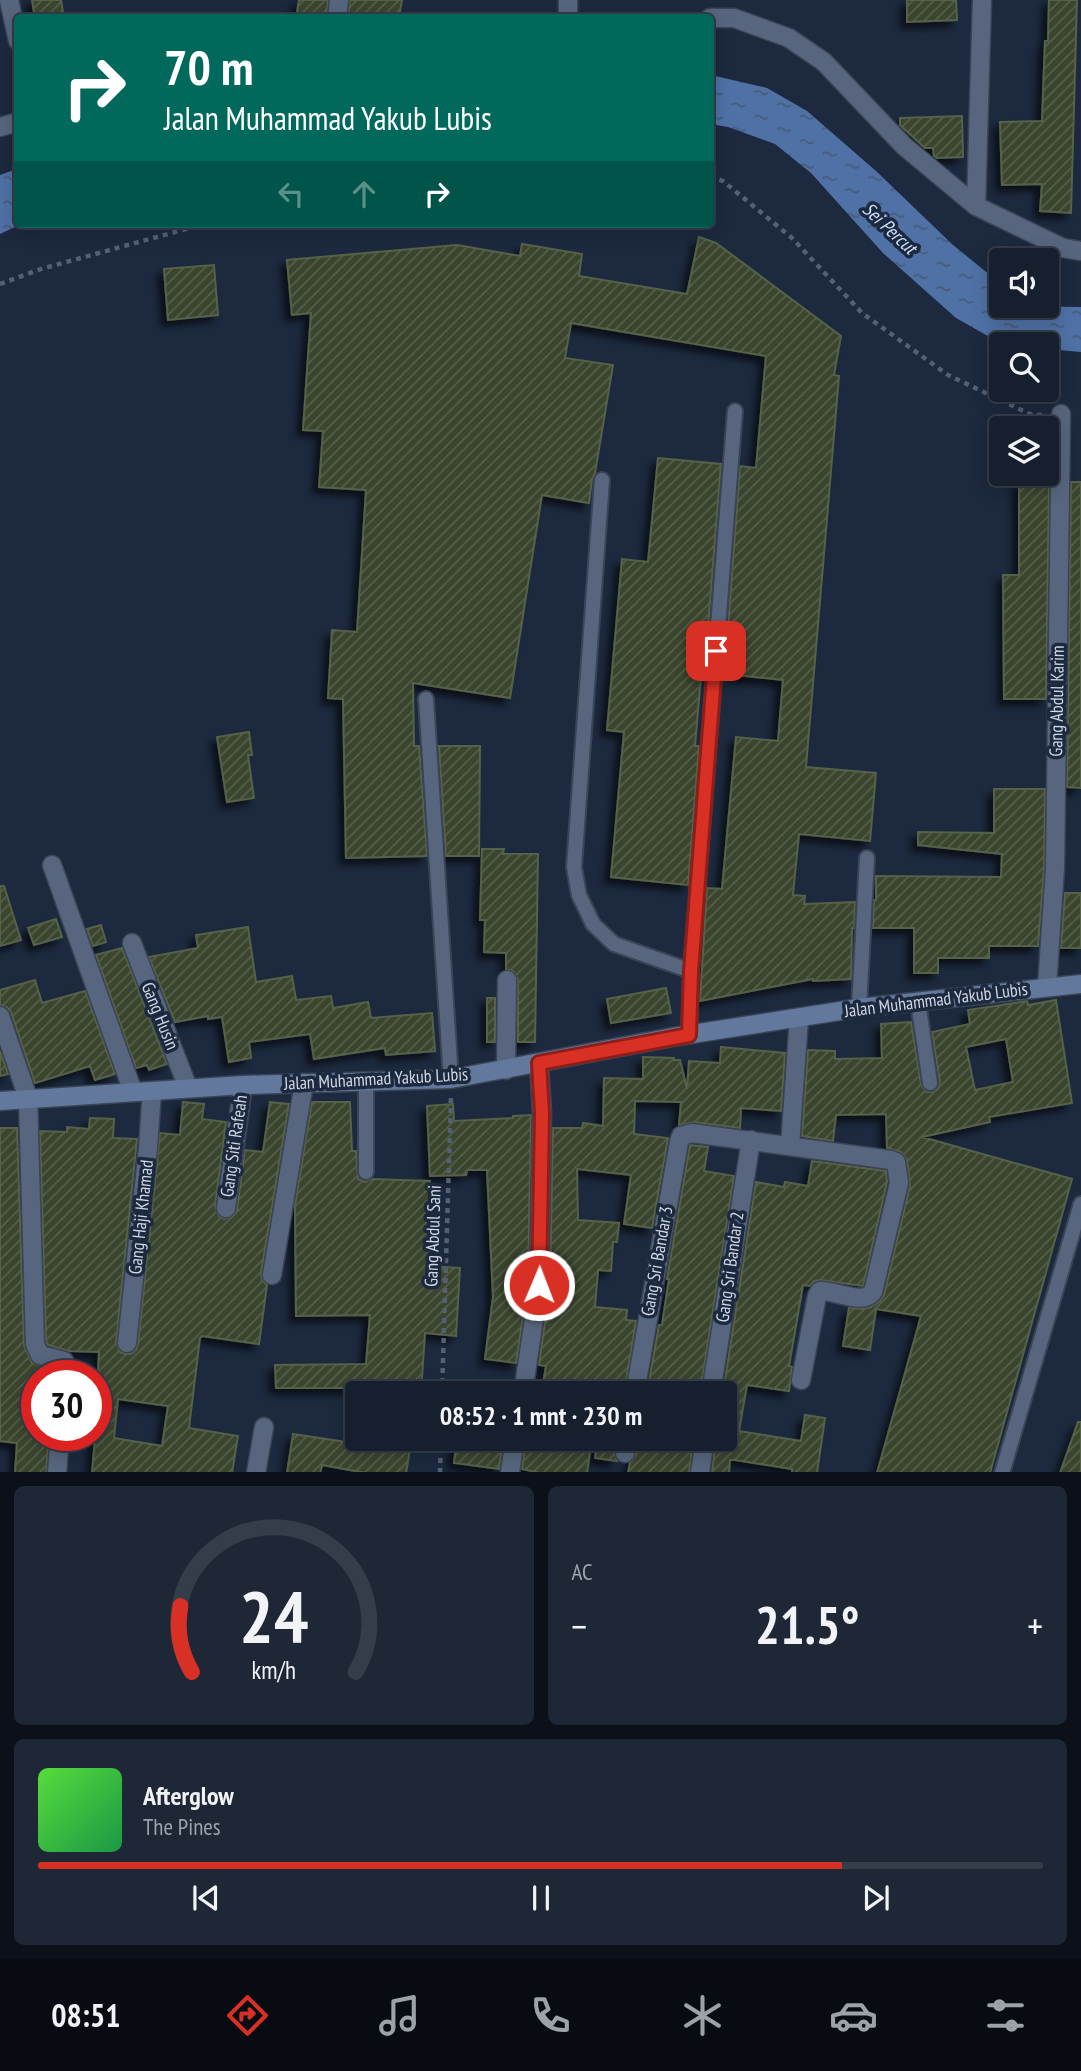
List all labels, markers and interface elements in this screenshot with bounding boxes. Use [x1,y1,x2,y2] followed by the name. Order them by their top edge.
[164,35,253,99] text: 70 m
[49,42,140,133] icon: right
[164,97,492,139] text: Jalan Muhammad Yakub Lubis
[272,175,310,213] icon: left
[345,175,383,213] icon: ahead
[418,175,456,213] icon: right
[858,197,924,261] water label: Sei Percut
[989,248,1059,486] map controls
[989,248,1059,318] button: sound
[989,332,1059,402] button: search
[989,416,1059,486] button: layers
[686,621,746,681] pin
[697,632,735,670] icon: arrive
[1044,645,1069,757] street label: Gang Abdul Karim
[842,977,1029,1022] street label: Jalan Muhammad Yakub Lubis
[137,979,184,1053] street label: Gang Husin
[282,1062,469,1095] street label: Jalan Muhammad Yakub Lubis
[215,1093,252,1198] street label: Gang Siti Rafeah
[123,1159,158,1275] street label: Gang Haji Khamad
[419,1185,446,1287] street label: Gang Abdul Sani
[636,1204,678,1318] street label: Gang Sri Bandar 3
[710,1210,749,1324] street label: Gang Sri Bandar 2
[502,1248,576,1322] position arrow
[21,1360,112,1451] speed limit sign: 30
[440,1399,642,1432] text: 08:52 · 1 mnt · 230 m
[572,1557,592,1586] text: AC
[239,1568,309,1662] text: 24
[755,1591,860,1658] text: 21.5°
[572,1601,587,1650] text: −
[1027,1601,1043,1650] text: +
[252,1653,296,1685] text: km/h
[143,1779,234,1812] text: Afterglow
[143,1812,221,1841] text: The Pines
[187,1879,225,1917] icon: previous
[522,1879,560,1917] icon: pause
[857,1879,895,1917] icon: next
[223,1991,272,2040] icon: directions
[375,1991,424,2040] icon: music
[526,1991,575,2040] icon: phone
[678,1991,727,2040] icon: climate
[829,1991,878,2040] icon: car
[981,1991,1030,2040] icon: filters
[51,1994,120,2036] text: 08:51

